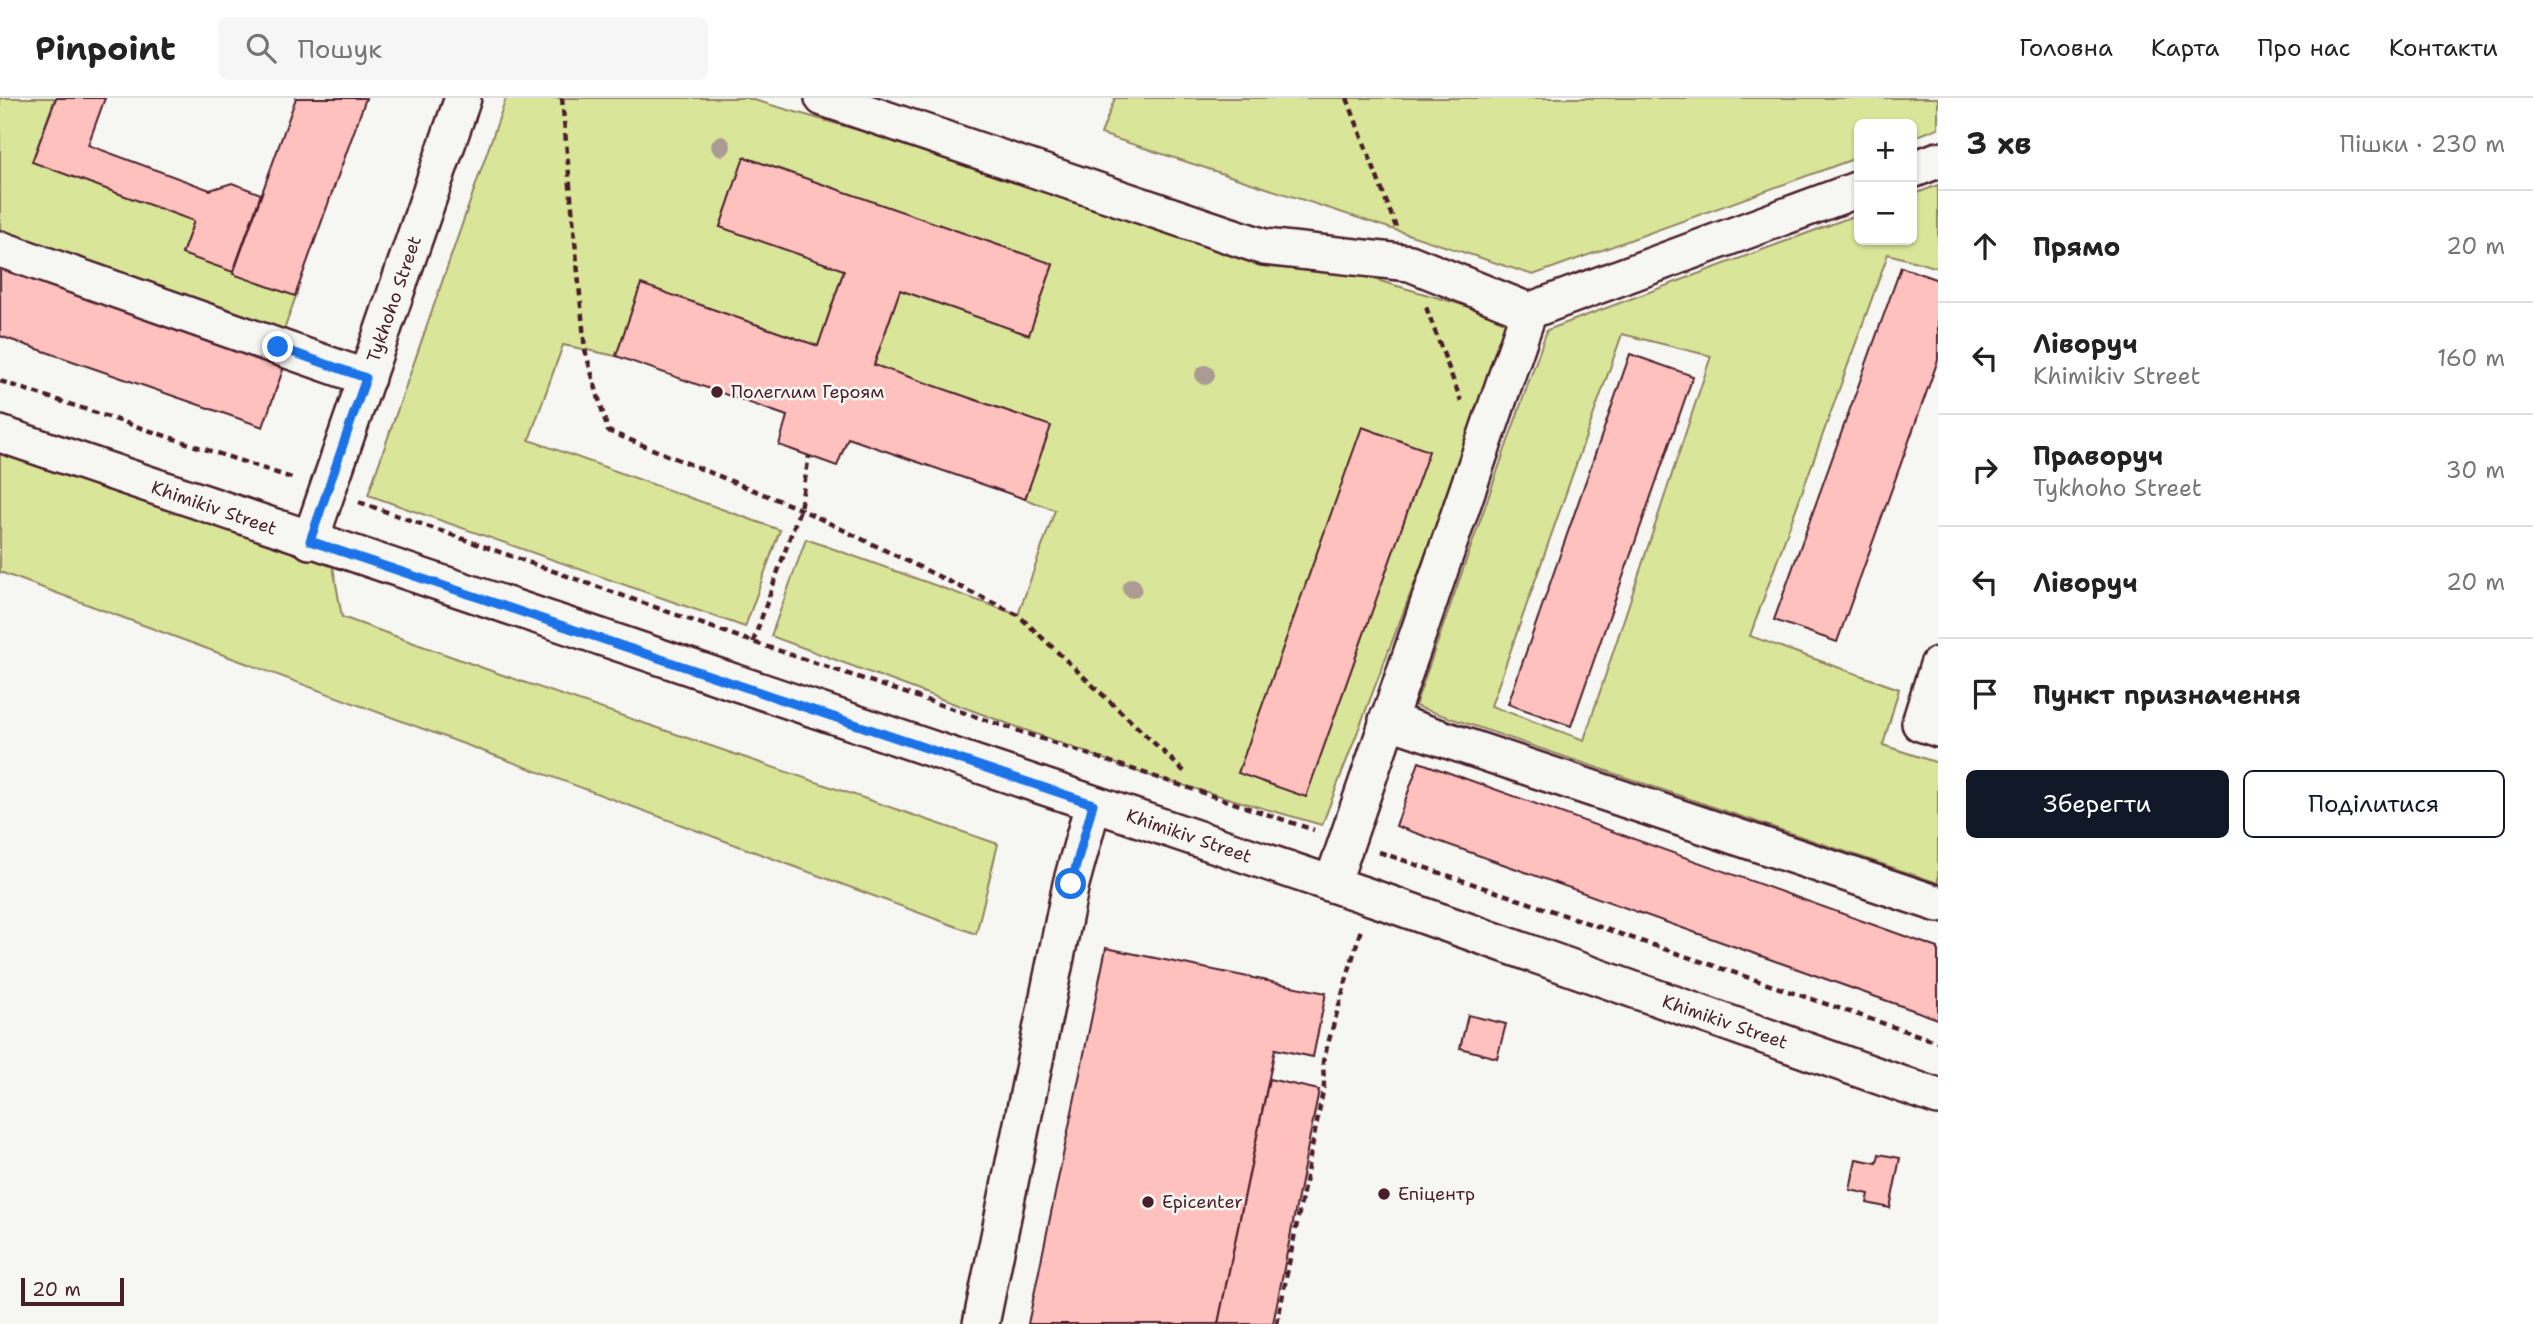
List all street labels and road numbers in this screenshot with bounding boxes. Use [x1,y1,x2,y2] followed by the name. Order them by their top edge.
[361,232,427,365] street label: Tykhoho Street
[148,475,280,541] street label: Khimikiv Street
[1123,803,1255,869] street label: Khimikiv Street
[1659,989,1791,1055] street label: Khimikiv Street

